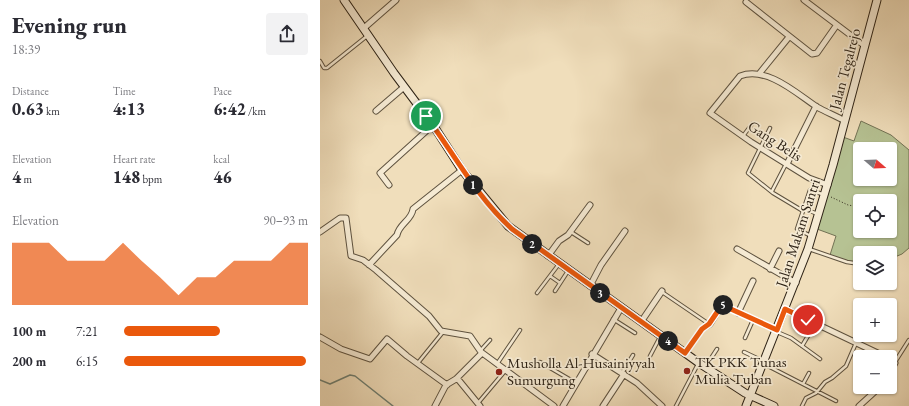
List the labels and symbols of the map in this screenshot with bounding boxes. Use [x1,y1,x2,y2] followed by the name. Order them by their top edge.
[824,26,865,114] street label: Jalan Tegalrejo
[409,99,443,133] pin
[744,116,806,165] street label: Gang Belis
[853,142,897,186] north arrow
[463,175,483,195] pin: 1
[770,176,824,291] street label: Jalan Makam Santri
[522,234,542,254] pin: 2
[590,283,610,303] pin: 3
[713,295,733,315] pin: 5
[791,303,825,337] pin
[658,331,678,351] pin: 4
[695,352,787,388] place label: TK PKK Tunas Mulia Tuban
[507,353,656,389] place label: Musholla Al-Husainiyyah Sumurgung
[682,366,692,376] marker: TK PKK Tunas Mulia Tuban
[494,367,504,377] marker: Musholla Al-Husainiyyah Sumurgung

